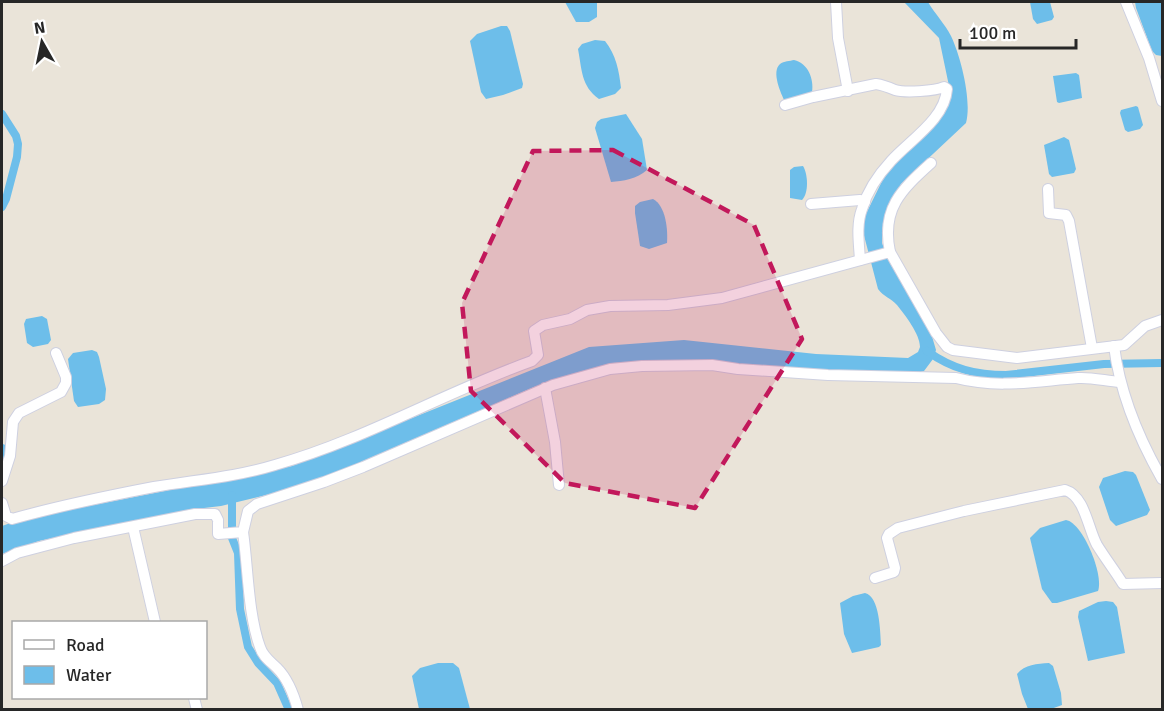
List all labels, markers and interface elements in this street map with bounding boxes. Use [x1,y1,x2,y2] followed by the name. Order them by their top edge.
[12,12,72,72] north arrow
[960,12,1076,50] scale bar
[33,17,47,39] text: N
[969,22,1016,44] text: 100 m
[12,621,207,699] legend
[66,634,105,656] text: Road
[66,664,112,686] text: Water

